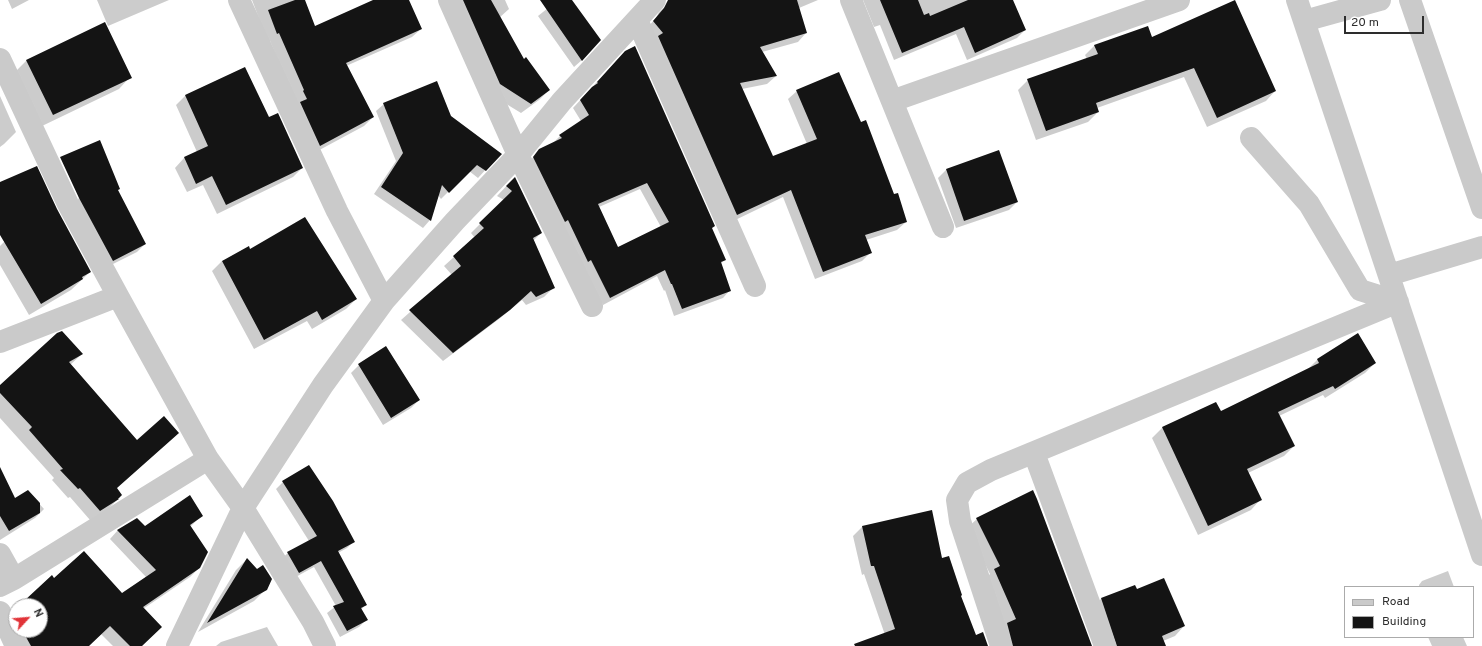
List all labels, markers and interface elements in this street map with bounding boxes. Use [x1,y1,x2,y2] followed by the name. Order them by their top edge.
[1346,8,1426,34] scale bar
[1351,15,1379,31] text: 20 m
[1344,586,1474,638] legend
[1382,594,1410,610] text: Road
[8,598,48,638] north arrow
[30,607,46,620] text: N
[1382,614,1426,630] text: Building

